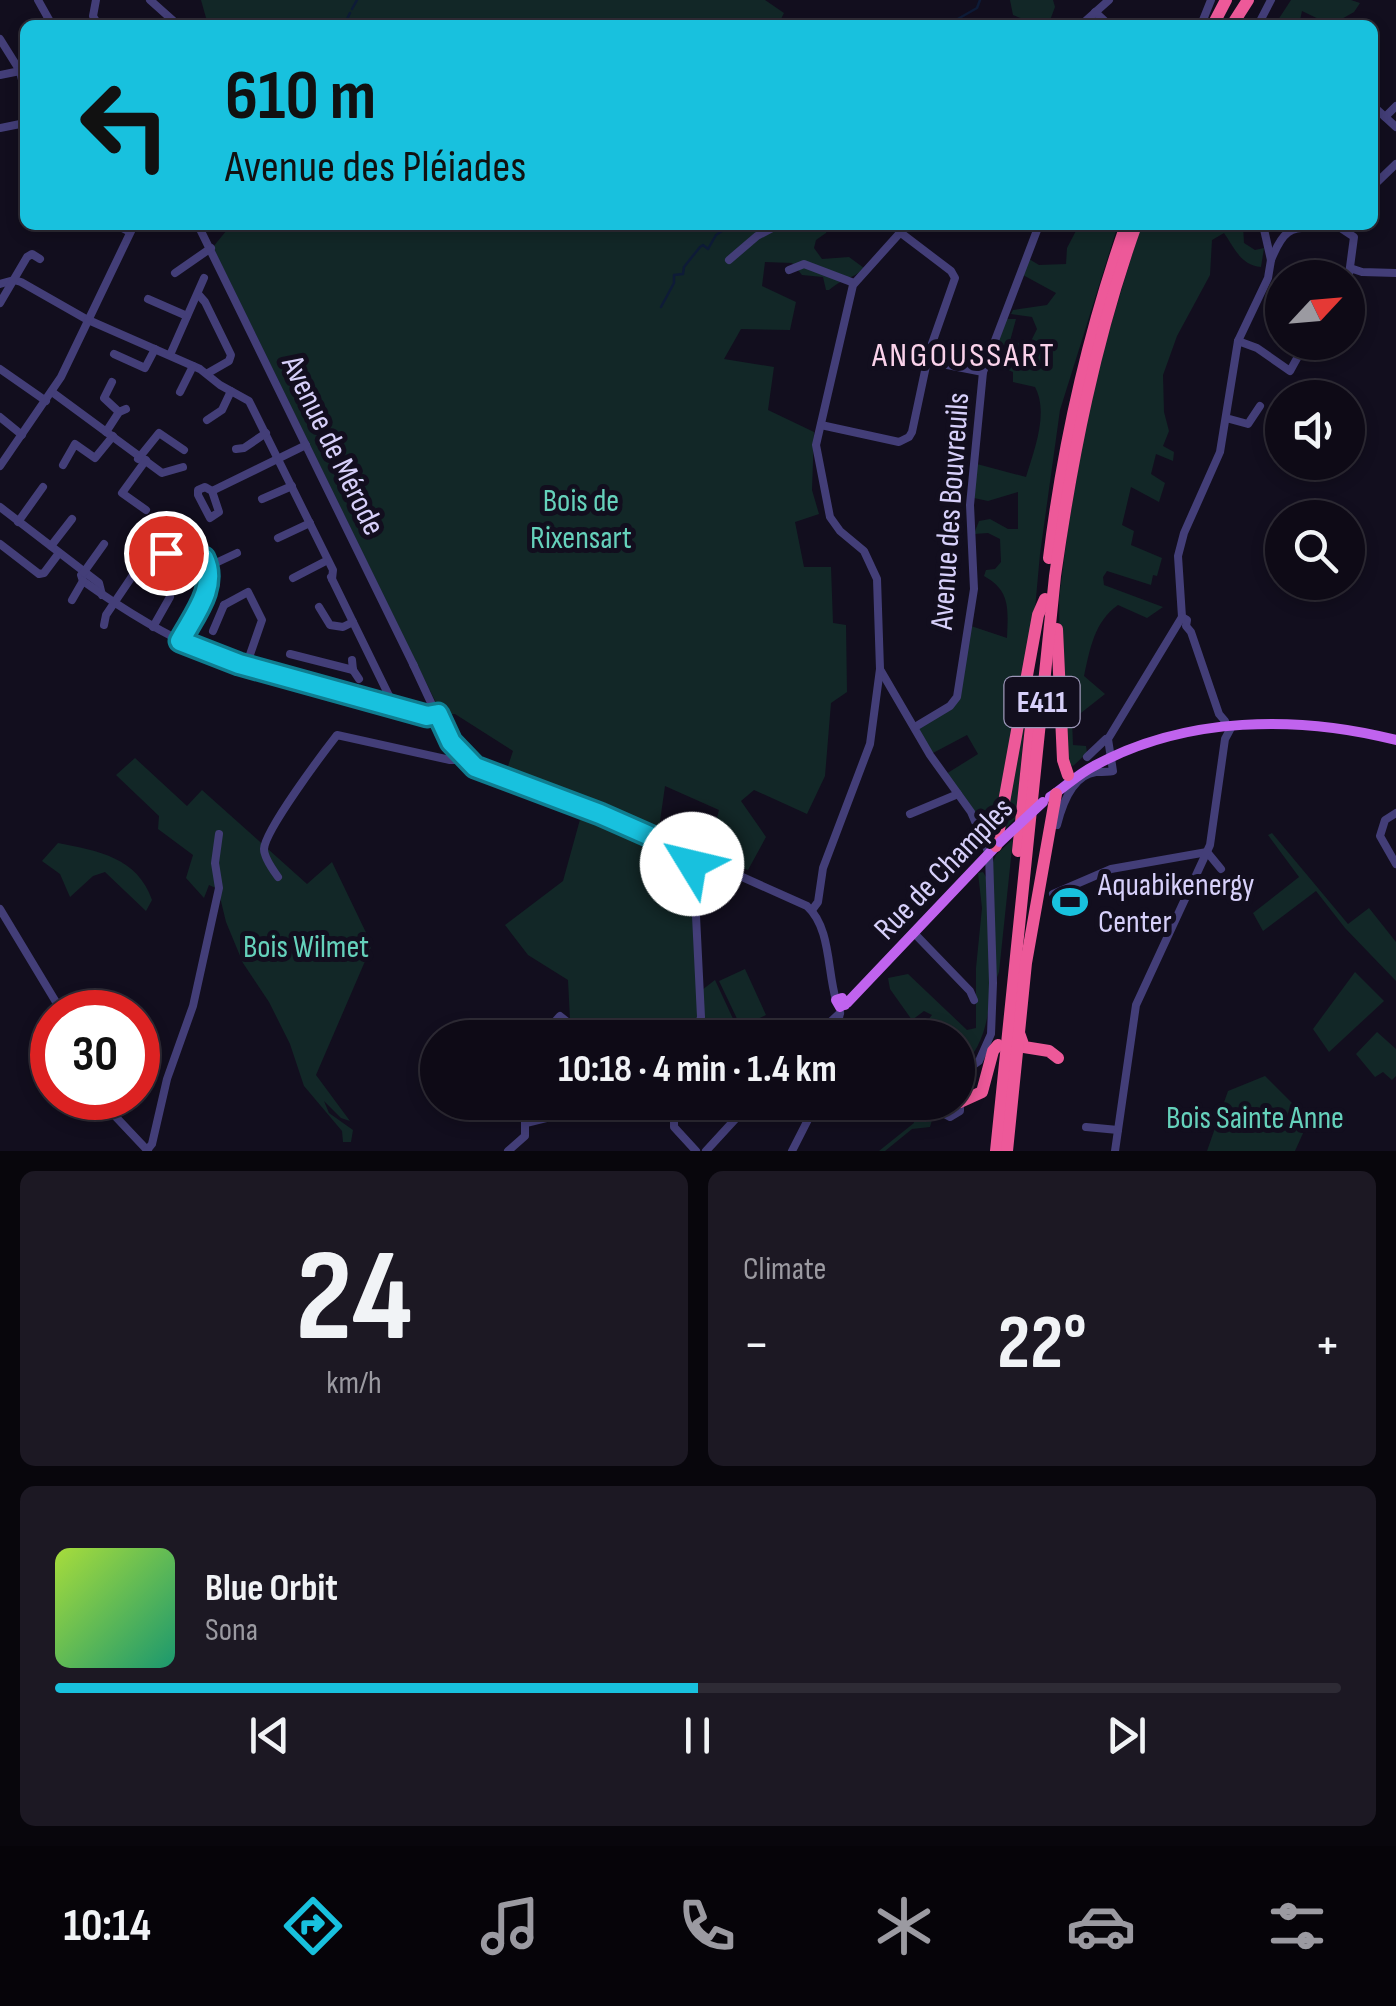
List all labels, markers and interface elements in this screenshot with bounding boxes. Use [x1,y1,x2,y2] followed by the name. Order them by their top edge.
[225,55,376,139] text: 610 m
[60,60,190,190] icon: left
[225,140,527,195] text: Avenue des Pléiades
[1265,260,1365,360] north arrow
[1265,260,1365,600] map controls
[871,334,1056,377] district label: ANGOUSSART
[272,349,393,542] street label: Avenue de Mérode
[1265,380,1365,480] button: sound
[923,391,978,632] street label: Avenue des Bouvreuils
[530,482,632,558] park label: Bois de Rixensart
[1265,500,1365,600] button: search
[124,511,209,596] pin
[139,526,194,581] icon: arrive
[1004,677,1080,727] road number: E411
[866,790,1022,948] street label: Rue de Champles
[640,812,744,916] position arrow
[1097,866,1254,942] place label: Aquabikenergy Center
[1051,883,1089,921] sports icon: Aquabikenergy Center
[243,928,369,967] park label: Bois Wilmet
[30,990,160,1120] speed limit sign: 30
[558,1047,837,1092] text: 10:18 · 4 min · 1.4 km
[1166,1099,1344,1138] park label: Bois Sainte Anne
[296,1221,412,1377] text: 24
[743,1250,826,1289] text: Climate
[997,1299,1087,1390] text: 22°
[743,1312,770,1379] text: −
[1314,1312,1341,1379] text: +
[326,1364,382,1403] text: km/h
[205,1566,338,1611] text: Blue Orbit
[205,1611,258,1650] text: Sona
[242,1708,297,1763] icon: previous
[670,1708,725,1763] icon: pause
[1099,1708,1154,1763] icon: next
[278,1891,348,1961] icon: directions
[475,1891,545,1961] icon: music
[672,1891,742,1961] icon: phone
[869,1891,939,1961] icon: climate
[1066,1891,1136,1961] icon: car
[1262,1891,1332,1961] icon: filters
[63,1899,151,1954] text: 10:14

